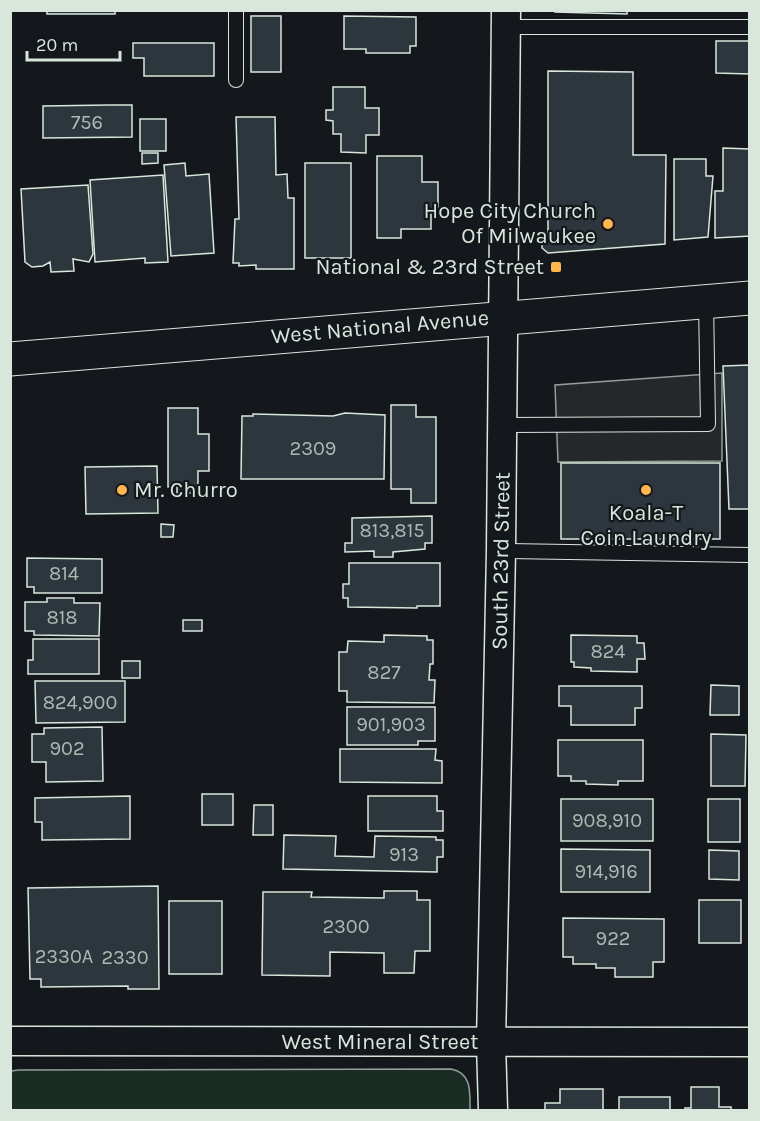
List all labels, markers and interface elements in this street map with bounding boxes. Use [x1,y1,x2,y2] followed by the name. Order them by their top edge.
[27,24,120,62] scale bar
[36,34,78,56] text: 20 m
[71,111,103,134] house number: 756
[423,198,596,249] place label: Hope City Church Of Milwaukee
[601,217,615,231] marker: Hope City Church Of Milwaukee
[316,254,544,280] place label: National & 23rd Street
[549,260,563,274] marker: National & 23rd Street
[270,305,490,349] street label: West National Avenue
[290,437,336,460] house number: 2309
[486,472,516,650] street label: South 23rd Street
[134,477,238,503] place label: Mr. Churro
[115,483,129,497] marker: Mr. Churro
[639,483,653,497] marker: Koala-T Coin Laundry
[581,500,711,551] place label: Koala-T Coin Laundry
[359,519,425,542] house number: 813,815
[49,562,79,585] house number: 814
[46,606,78,629] house number: 818
[590,640,626,663] house number: 824
[367,661,401,684] house number: 827
[43,691,117,714] house number: 824,900
[356,713,426,736] house number: 901,903
[49,737,85,760] house number: 902
[572,809,642,832] house number: 908,910
[389,843,419,866] house number: 913
[574,860,638,883] house number: 914,916
[322,915,370,938] house number: 2300
[596,927,630,950] house number: 922
[35,945,93,968] house number: 2330A
[101,946,149,969] house number: 2330
[282,1029,478,1055] street label: West Mineral Street

